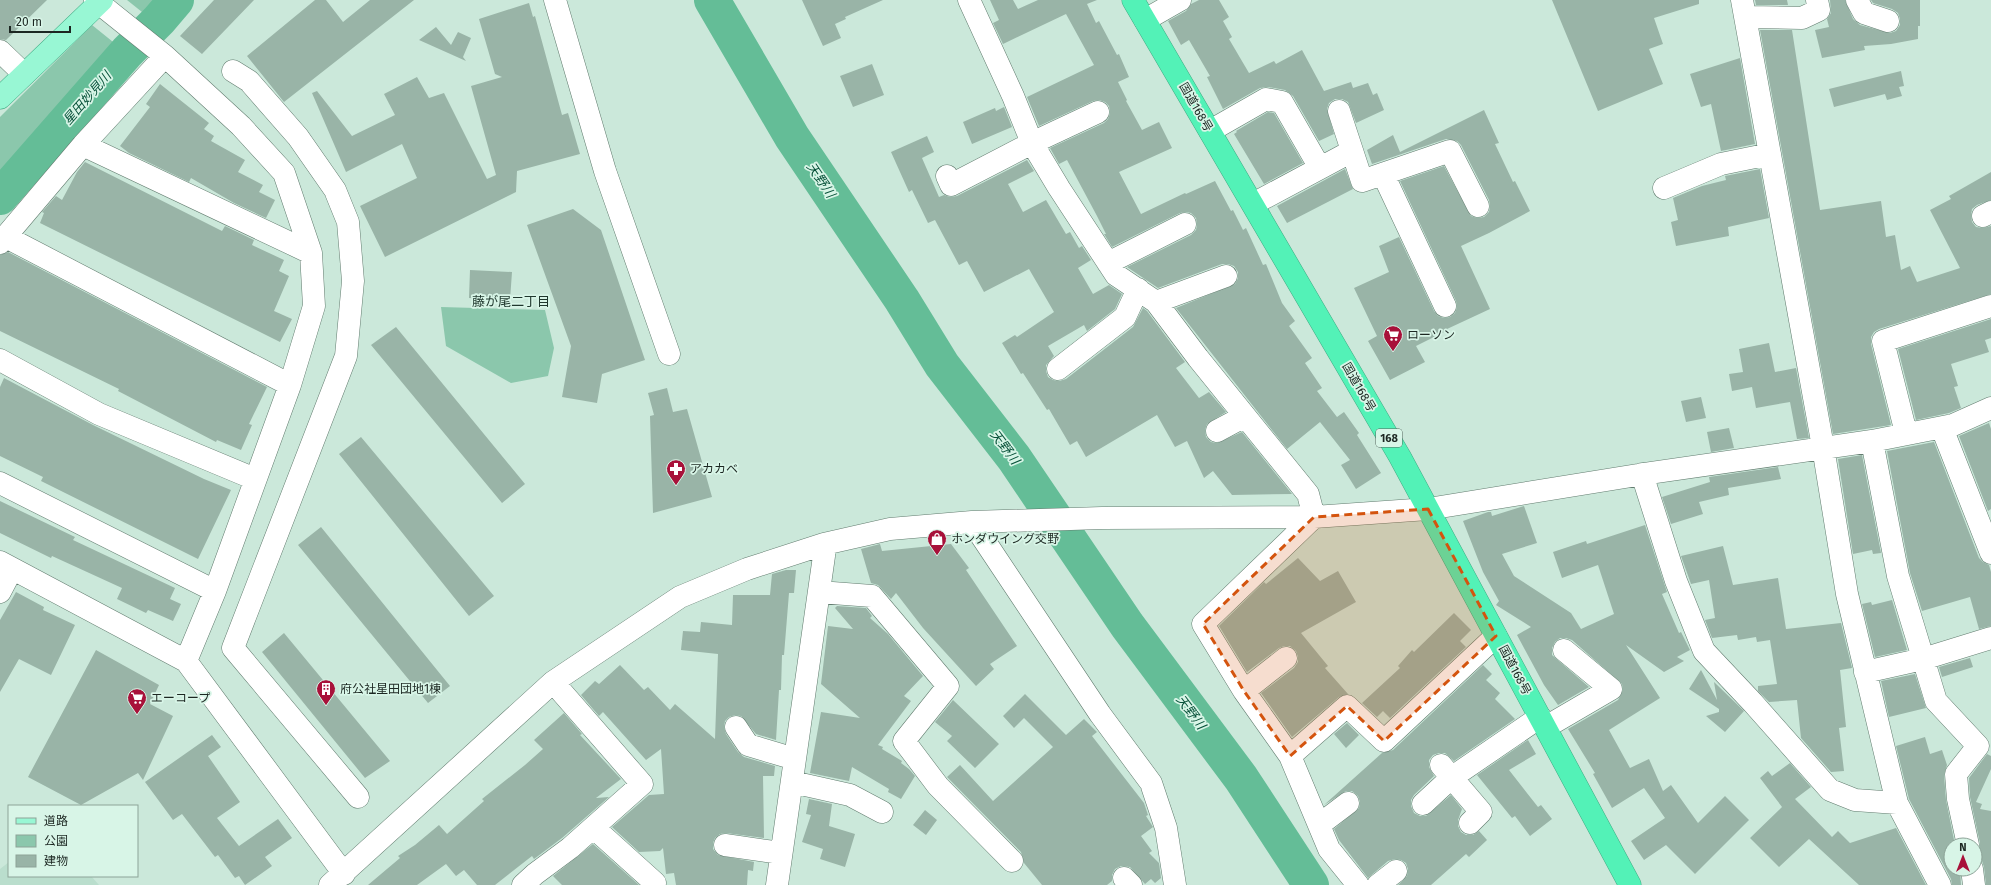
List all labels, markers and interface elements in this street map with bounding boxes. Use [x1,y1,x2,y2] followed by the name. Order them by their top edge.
[10,8,70,34] scale bar
[16,15,42,29] text: 20 m
[60,67,115,127] water label: 星田妙見川
[1176,80,1216,134] street label: 国道168号
[804,160,839,202] water label: 天野川
[472,294,550,309] district label: 藤が尾二丁目
[1382,324,1404,352] supermarket icon: ローソン
[1407,328,1455,342] place label: ローソン
[1339,360,1379,414] street label: 国道168号
[987,427,1024,469] water label: 天野川
[1376,429,1402,447] road number: 168
[665,458,687,486] pharmacy icon: アカカベ
[690,462,738,476] place label: アカカベ
[926,528,948,556] shop icon: ホンダウイング交野
[951,532,1059,546] place label: ホンダウイング交野
[1496,643,1534,697] street label: 国道168号
[315,678,337,706] building icon: 府公社星田団地1棟
[340,682,441,696] place label: 府公社星田団地1棟
[126,687,148,715] supermarket icon: エーコープ
[151,691,210,705] place label: エーコープ
[1173,692,1210,734] water label: 天野川
[8,805,138,877] legend
[44,814,68,828] text: 道路
[44,834,68,848] text: 公園
[1943,837,1983,877] north arrow
[1959,841,1967,854] text: N
[44,854,68,868] text: 建物

